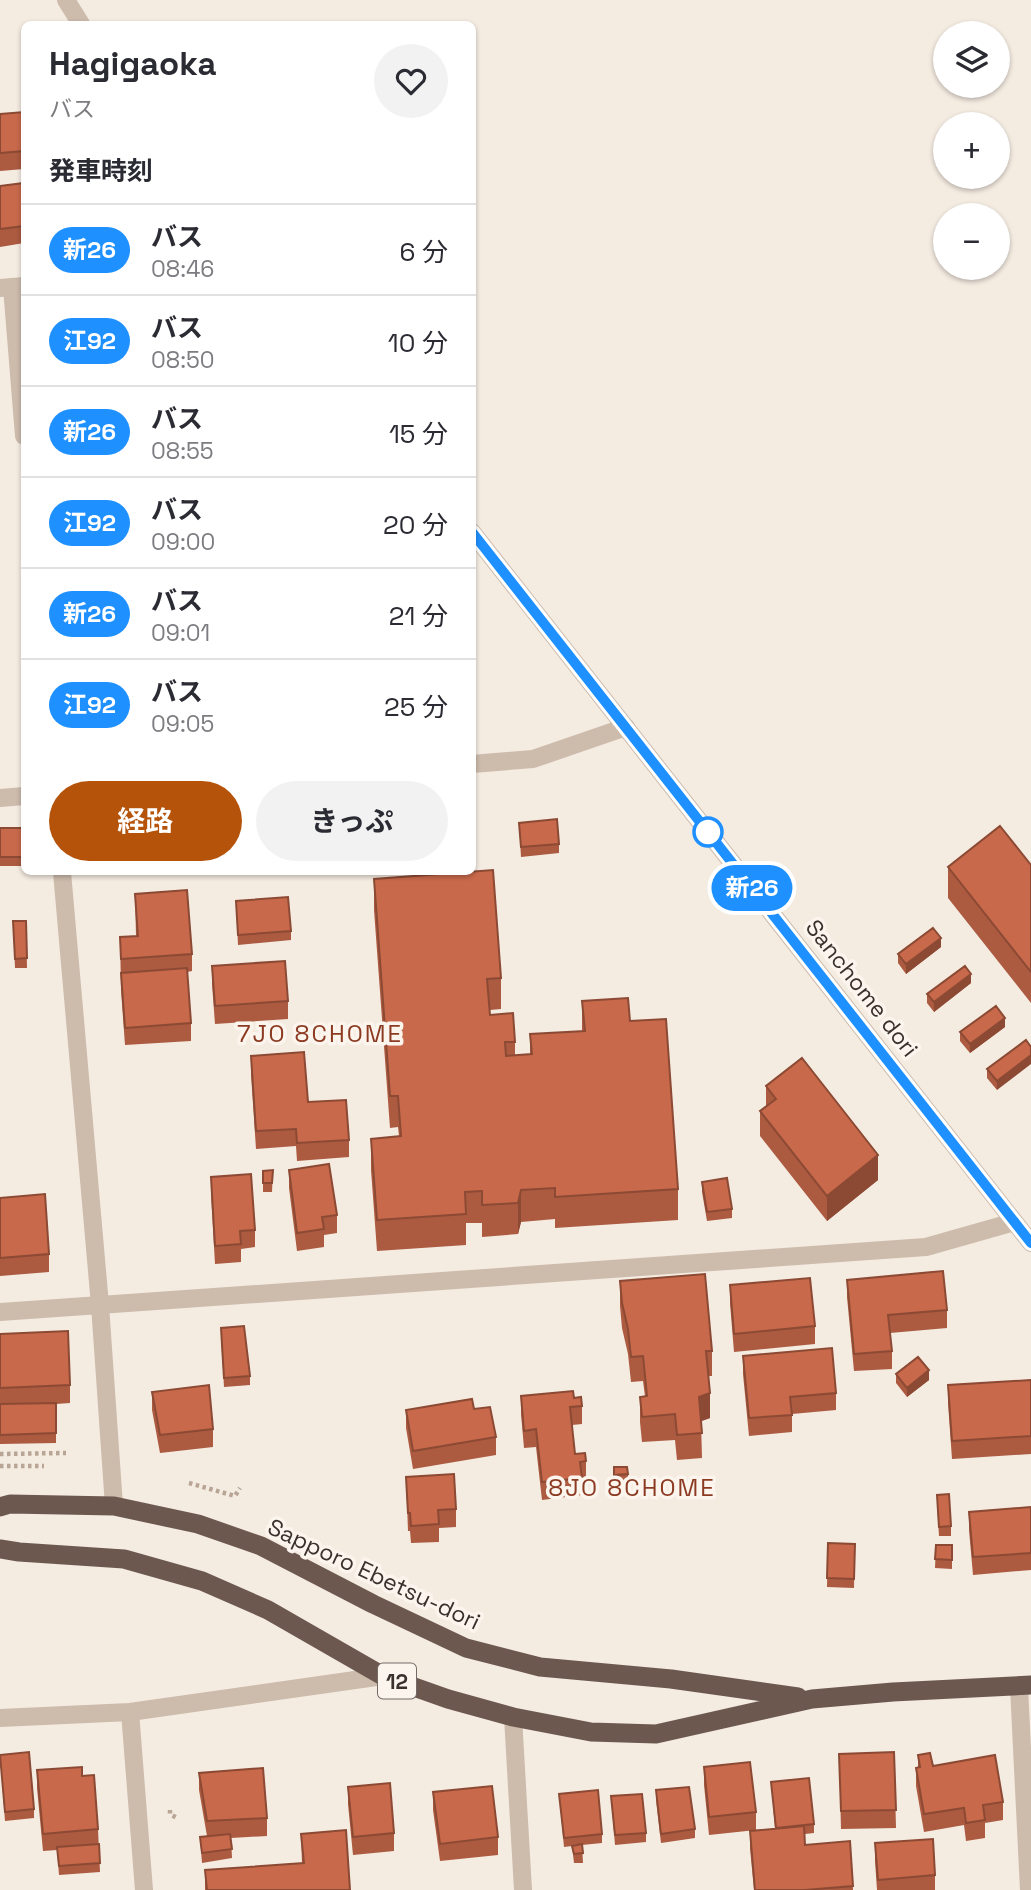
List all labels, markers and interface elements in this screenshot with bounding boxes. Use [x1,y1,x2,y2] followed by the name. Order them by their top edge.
[933,21,1010,280] map controls
[933,21,1010,98] button: layers
[49,43,217,85] text: Hagigaoka
[374,44,448,118] button: heart
[49,94,95,124] text: バス
[933,112,1010,189] button: +
[49,154,153,188] text: 発車時刻
[933,203,1010,280] button: −
[151,220,203,254] text: バス
[63,234,116,265] text: 新26
[399,235,448,269] text: 6 分
[151,254,214,284] text: 08:46
[151,311,203,345] text: バス
[63,325,116,356] text: 江92
[388,326,448,360] text: 10 分
[151,345,215,375] text: 08:50
[151,402,203,436] text: バス
[63,416,116,447] text: 新26
[389,417,448,451] text: 15 分
[151,436,214,466] text: 08:55
[151,493,203,527] text: バス
[63,507,116,538] text: 江92
[383,508,448,542] text: 20 分
[151,527,215,557] text: 09:00
[151,584,203,618] text: バス
[63,598,116,629] text: 新26
[389,599,448,633] text: 21 分
[151,618,210,648] text: 09:01
[151,675,203,709] text: バス
[63,689,116,720] text: 江92
[384,690,448,724] text: 25 分
[151,709,214,739] text: 09:05
[49,781,242,861] button: 経路
[256,781,448,861] button: きっぷ
[693,817,723,847] unlabelled marker
[712,865,792,911] line badge: 新26
[725,872,779,903] text: 新26
[799,913,925,1063] street label: Sanchome dori
[237,1018,403,1049] district label: 7JO 8CHOME
[548,1472,716,1503] district label: 8JO 8CHOME
[263,1512,485,1636] street label: Sapporo Ebetsu-dori
[378,1664,416,1698] road number: 12

